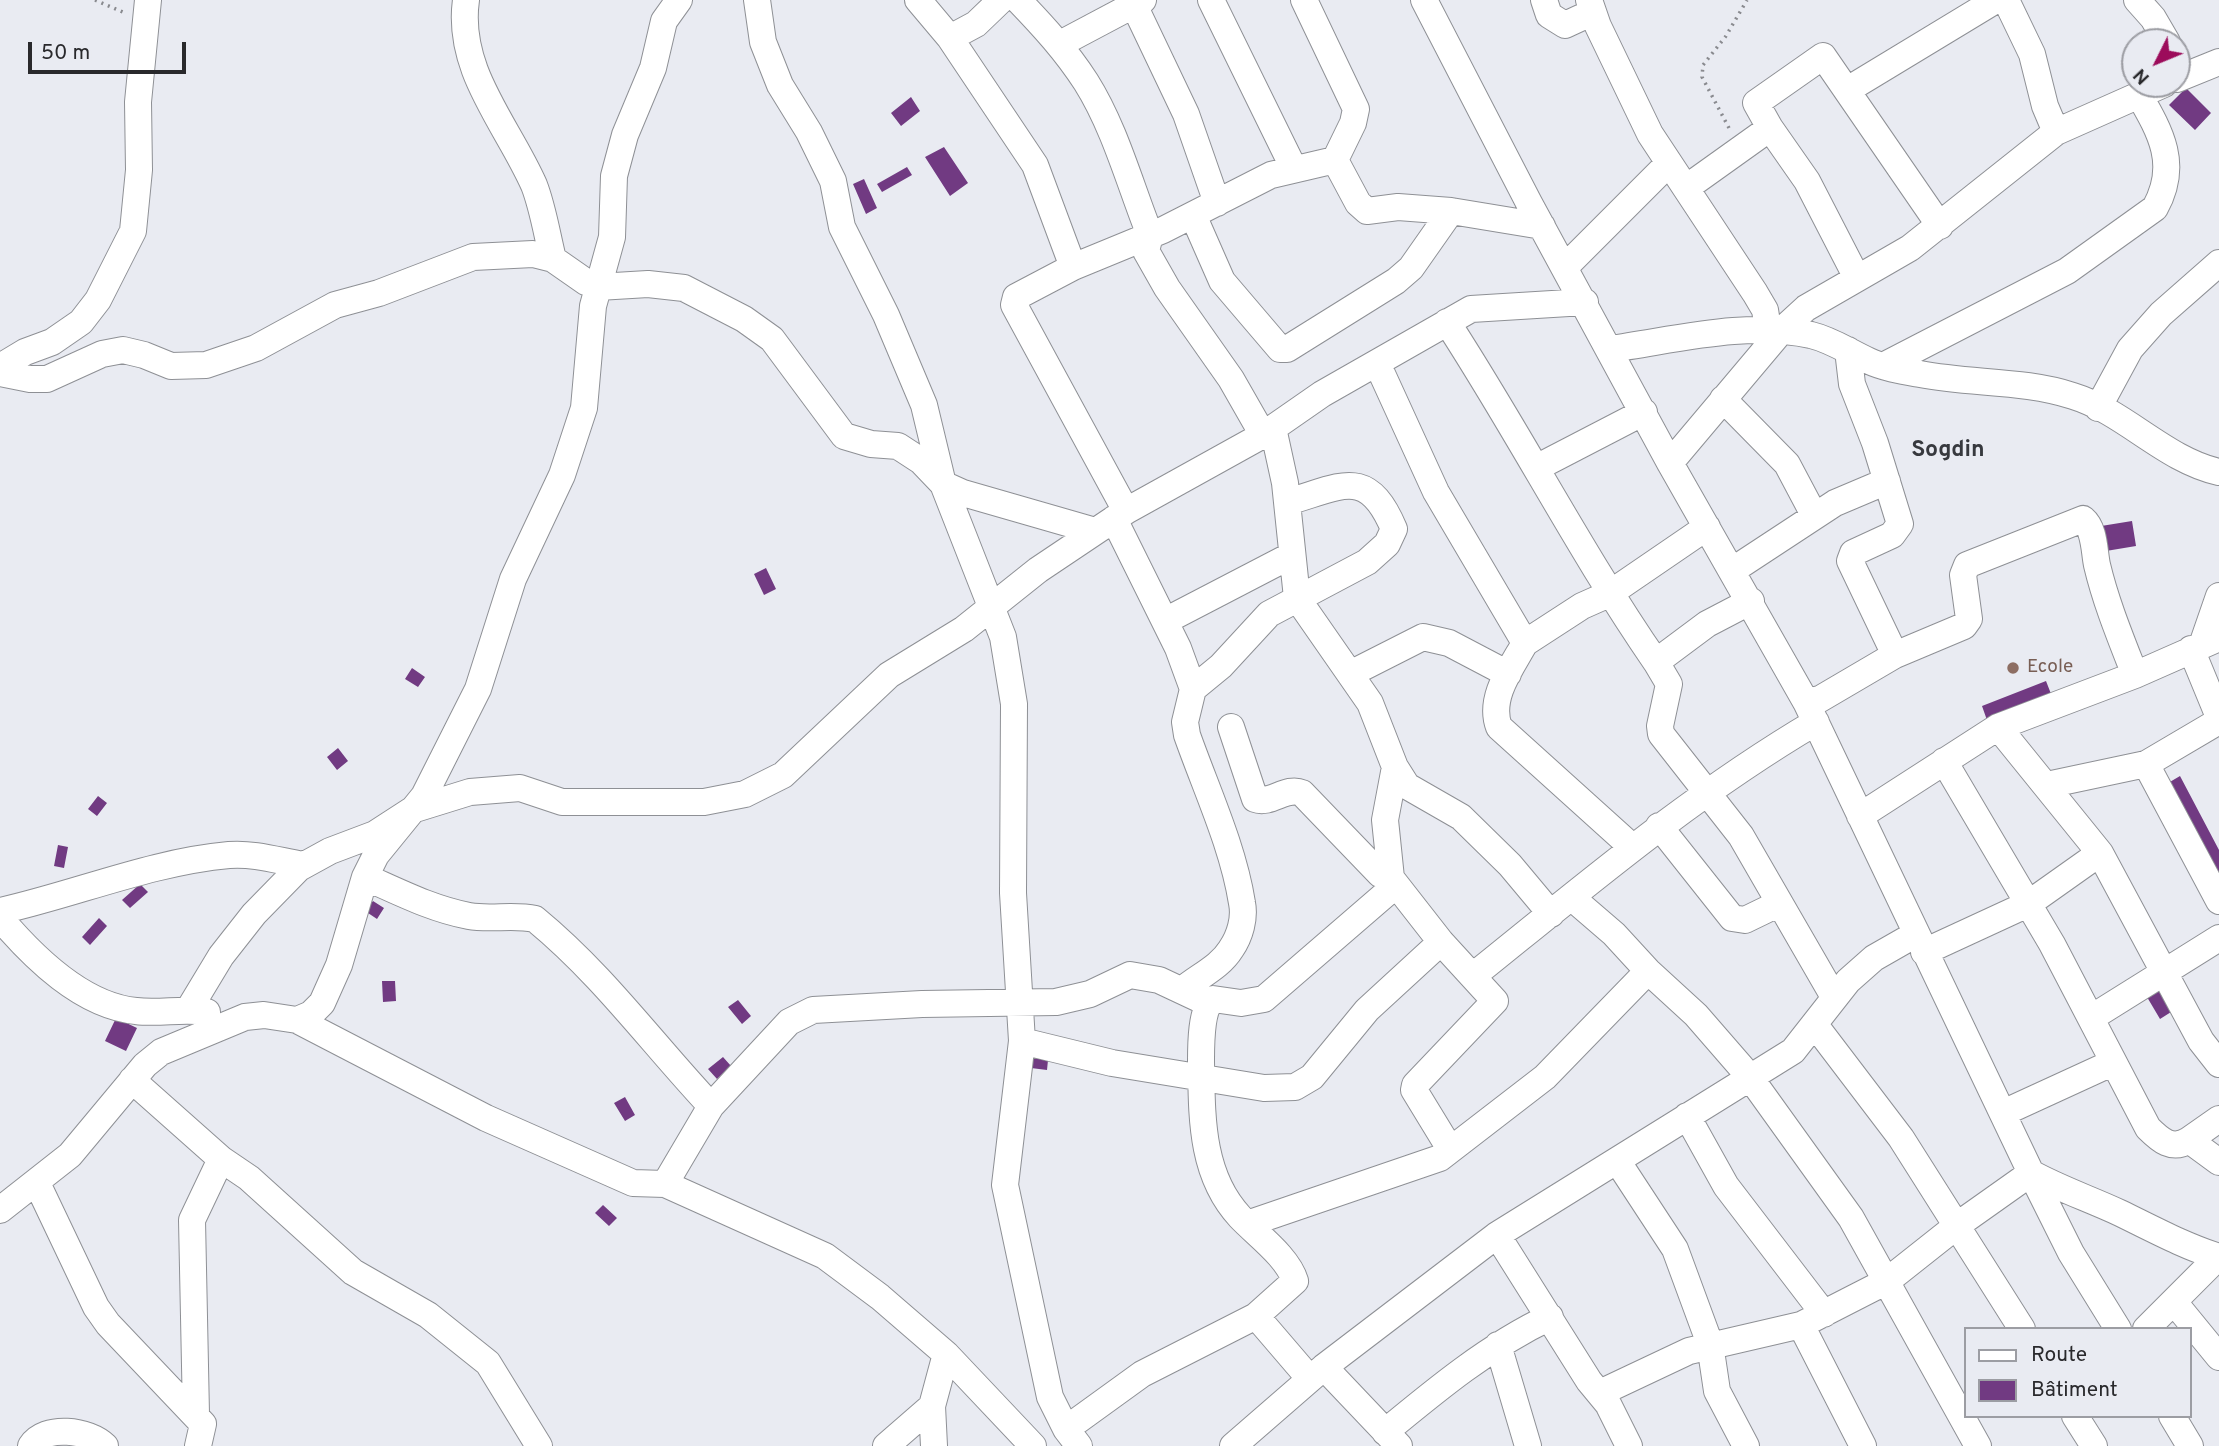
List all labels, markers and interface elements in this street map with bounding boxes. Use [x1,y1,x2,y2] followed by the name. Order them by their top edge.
[32,28,189,72] scale bar
[2121,28,2191,98] north arrow
[41,40,90,67] text: 50 m
[2129,63,2156,89] text: N
[1911,437,1985,465] district label: Sogdin
[2027,657,2073,679] place label: Ecole
[2005,660,2021,676] marker: Ecole
[1964,1327,2191,1418] legend
[2031,1342,2087,1369] text: Route
[2031,1377,2118,1404] text: Bâtiment

